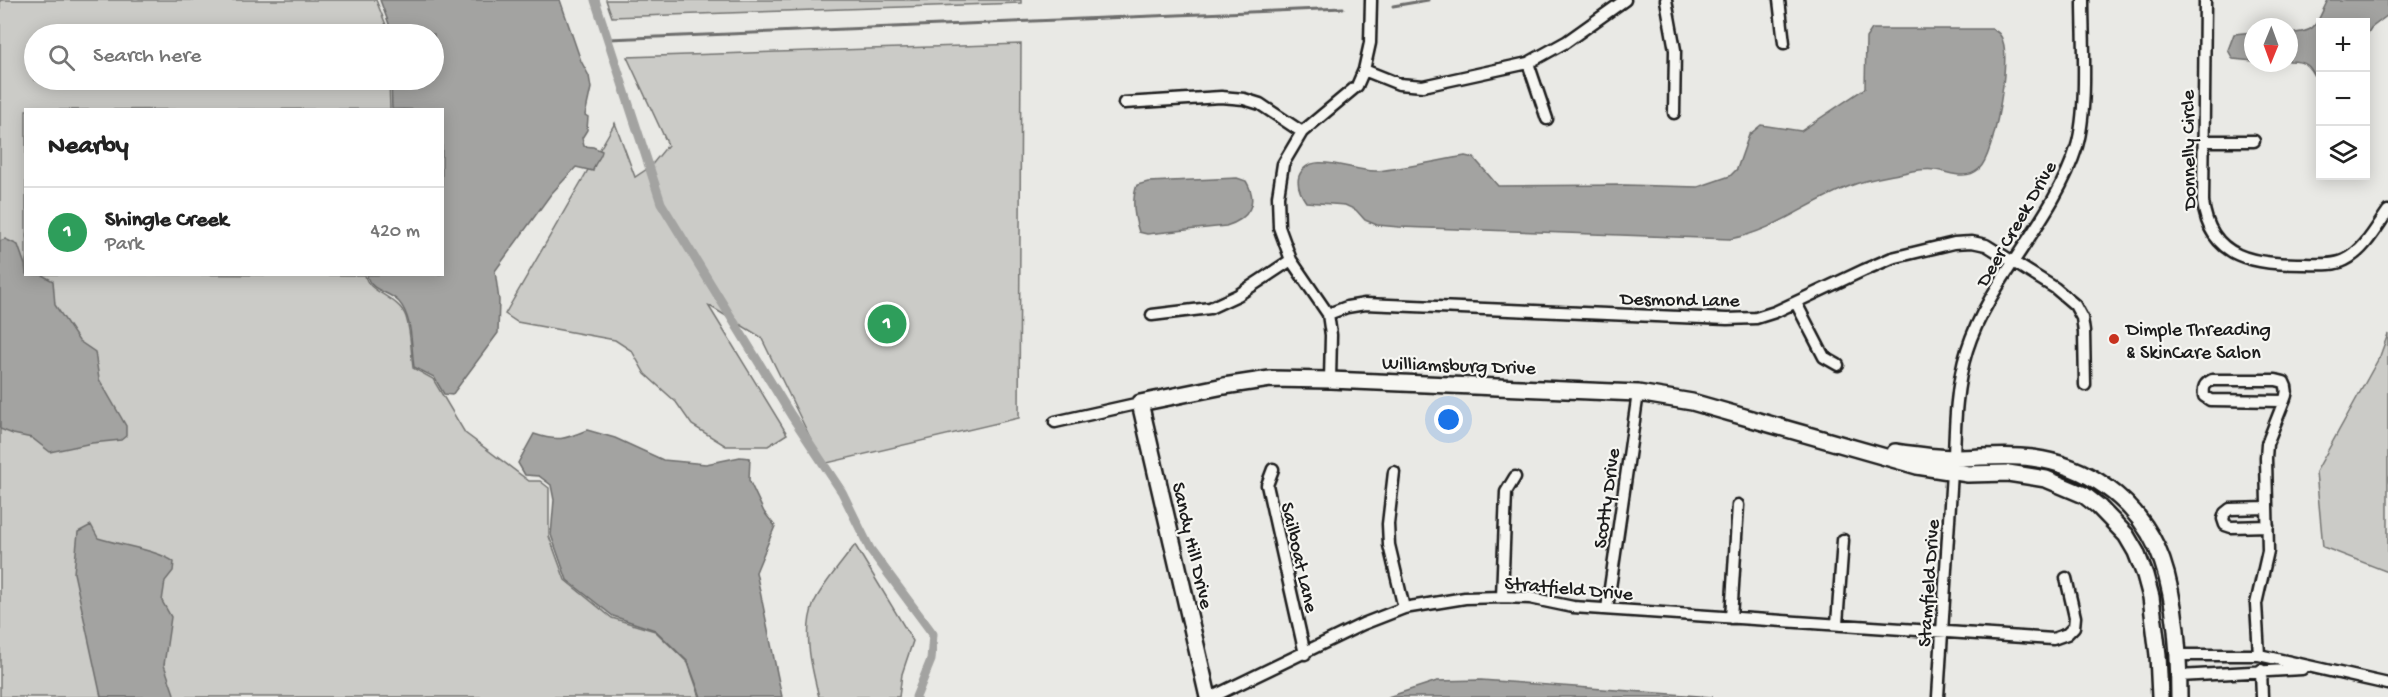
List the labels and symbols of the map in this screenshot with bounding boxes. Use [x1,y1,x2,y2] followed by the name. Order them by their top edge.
[2244,18,2298,72] north arrow
[2178,89,2203,212] street label: Donnelly Circle
[1972,157,2064,293] street label: Deer Creek Drive
[1618,289,1741,314] street label: Desmond Lane
[868,302,906,346] pin: 1
[2124,320,2271,366] place label: Dimple Threading & SkinCare Salon
[2107,332,2121,346] marker: Dimple Threading & SkinCare Salon
[1382,353,1537,382] street label: Williamsburg Drive
[1434,405,1463,434] your location
[1590,446,1627,550] street label: Scotty Drive
[1165,480,1216,612] street label: Sandy Hill Drive
[1274,500,1322,616] street label: Sailboat Lane
[1915,518,1946,648] street label: Stamfield Drive
[1503,573,1635,608] street label: Stratfield Drive

